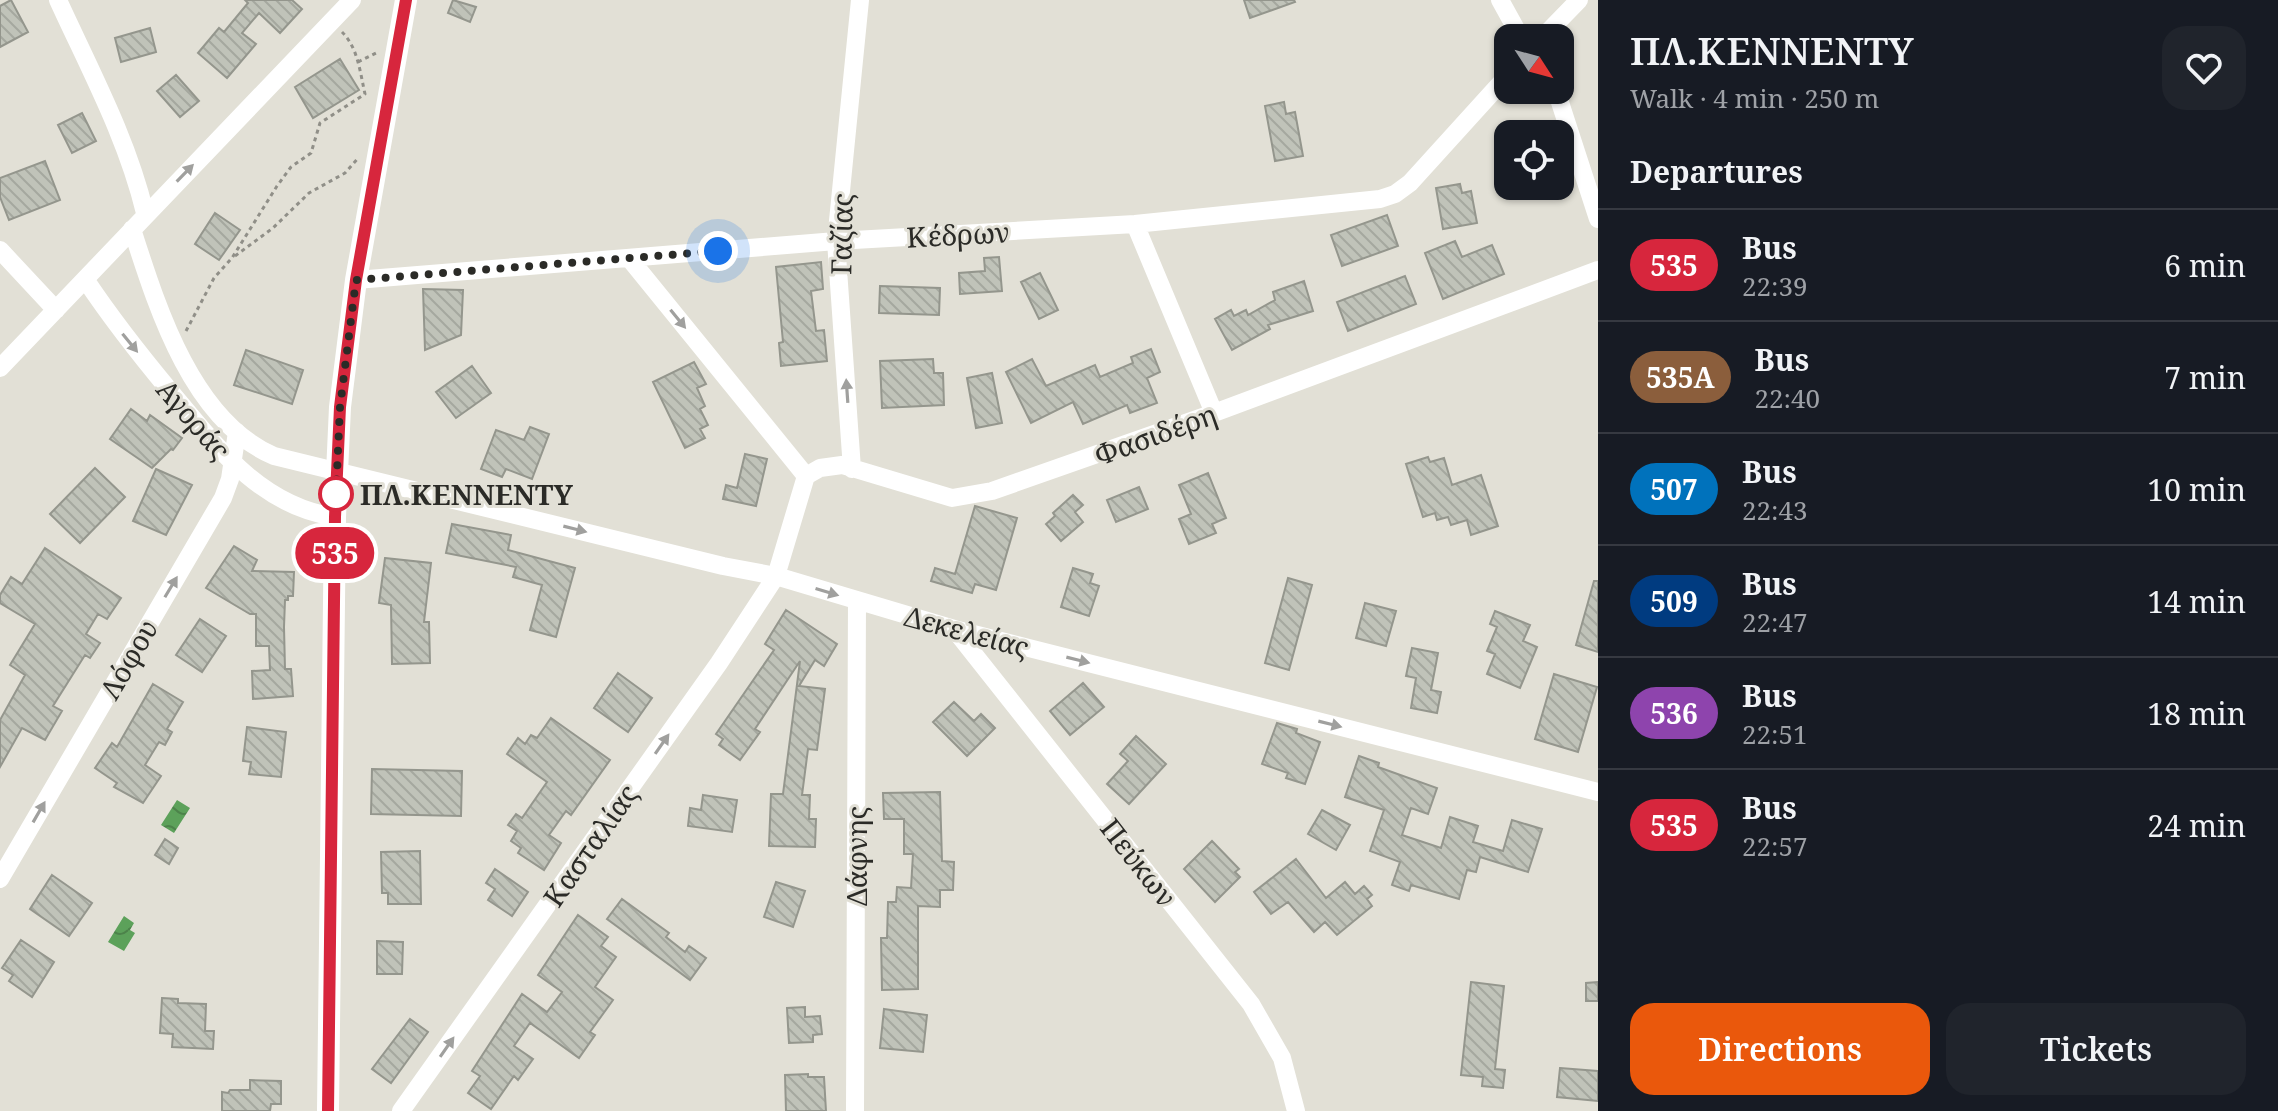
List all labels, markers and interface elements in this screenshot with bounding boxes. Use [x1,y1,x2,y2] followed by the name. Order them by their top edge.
[1494,24,1574,104] north arrow
[1494,24,1574,200] map controls
[1630,24,1914,76] text: ΠΛ.ΚΕΝΝΕΝΤΥ
[2162,26,2246,110] button: heart
[1630,80,1879,116] text: Walk · 4 min · 250 m
[1494,120,1574,200] button: locate
[1630,151,1803,192] text: Departures
[176,164,194,183] one-way arrow
[821,193,861,275] street label: Γαζίας
[906,212,1010,256] street label: Κέδρων
[1742,227,1797,268] text: Bus
[698,231,738,271] your location
[2164,245,2246,286] text: 6 min
[1650,246,1698,284] text: 535
[1742,268,1808,304] text: 22:39
[670,309,686,329] one-way arrow
[121,333,138,353] one-way arrow
[1755,339,1809,380] text: Bus
[2164,357,2246,398] text: 7 min
[1646,358,1715,396] text: 535A
[149,371,239,467] street label: Αγοράς
[840,378,853,403] one-way arrow
[1755,380,1820,416] text: 22:40
[1089,394,1221,474] street label: Φασιδέρη
[1742,451,1797,492] text: Bus
[2147,469,2246,510] text: 10 min
[1650,470,1698,508] text: 507
[360,475,573,513] place label: ΠΛ.ΚΕΝΝΕΝΤΥ
[319,477,353,511] marker: ΠΛ.ΚΕΝΝΕΝΤΥ
[1742,492,1808,528] text: 22:43
[563,524,588,536] one-way arrow
[289,527,381,579] line badge: 535
[311,534,359,572] text: 535
[1742,563,1797,604] text: Bus
[163,576,177,598] one-way arrow
[2147,581,2246,622] text: 14 min
[1650,582,1698,620] text: 509
[816,586,840,599] one-way arrow
[901,596,1033,666] street label: Δεκελείας
[1742,604,1808,640] text: 22:47
[90,612,166,706] street label: Λόφου
[1066,654,1091,667] one-way arrow
[1742,675,1797,716] text: Bus
[2147,693,2246,734] text: 18 min
[1650,694,1698,732] text: 536
[1742,716,1808,752] text: 22:51
[1318,718,1343,730] one-way arrow
[654,733,670,755] one-way arrow
[534,776,646,914] street label: Κασταλίας
[1742,787,1797,828] text: Bus
[32,800,46,823] one-way arrow
[2147,805,2246,846] text: 24 min
[837,806,875,906] street label: Δάφνης
[1650,806,1698,844] text: 535
[1093,810,1185,914] street label: Πεύκων
[1742,828,1808,864] text: 22:57
[1630,1003,1930,1095] button: Directions
[1946,1003,2246,1095] button: Tickets
[438,1037,454,1058] one-way arrow

